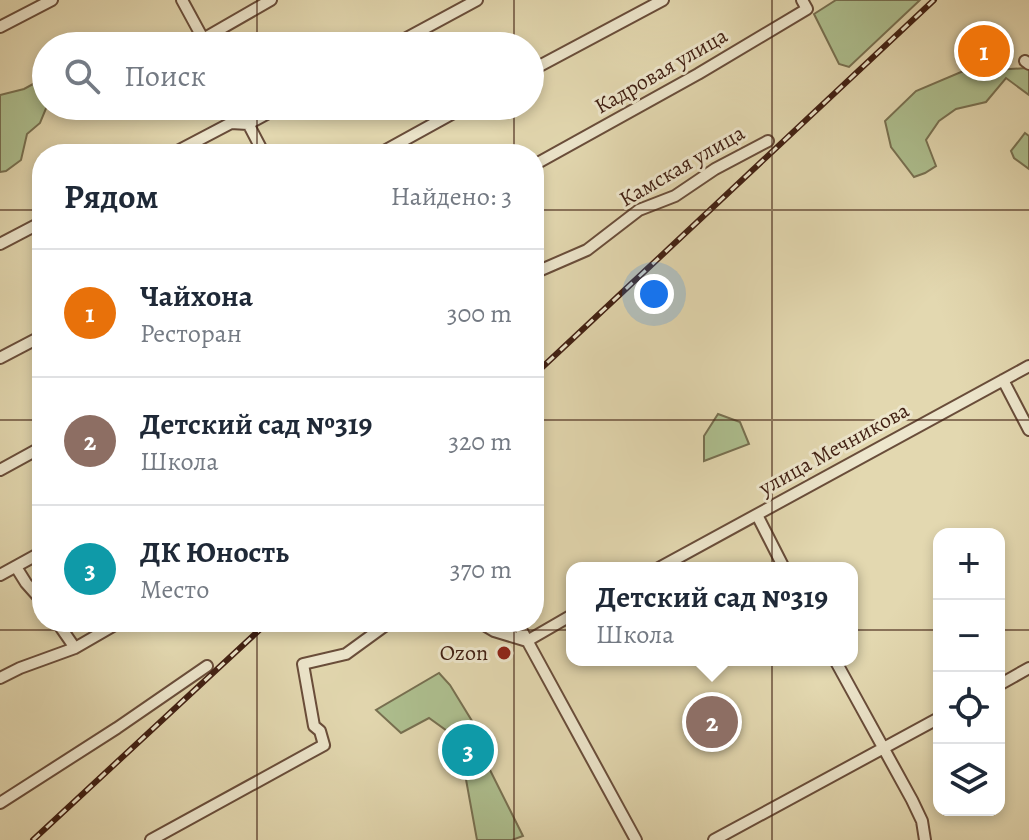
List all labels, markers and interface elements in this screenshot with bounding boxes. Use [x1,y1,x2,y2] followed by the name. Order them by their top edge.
[589,20,734,121] street label: Кадровая улица
[958,21,1010,81] pin: 1
[32,32,544,120] search box
[60,54,104,98] icon: search
[124,56,206,96] text: Поиск
[614,117,751,214] street label: Камская улица
[64,173,158,220] text: Рядом
[391,179,512,214] text: Найдено: 3
[634,274,674,314] your location
[140,276,253,316] text: Чайхона
[85,296,95,331] text: 1
[447,296,512,331] text: 300 m
[140,316,242,351] text: Ресторан
[753,395,915,503] street label: улица Мечникова
[140,404,372,444] text: Детский сад №319
[84,424,96,459] text: 2
[448,424,512,459] text: 320 m
[140,444,218,479] text: Школа
[933,528,1005,816] map controls
[933,528,1005,600] button: +
[140,532,289,572] text: ДК Юность
[84,552,96,587] text: 3
[450,552,512,587] text: 370 m
[566,562,858,666] popup
[140,572,209,607] text: Место
[596,577,828,617] text: Детский сад №319
[933,600,1005,672] button: −
[596,617,674,652] text: Школа
[440,638,488,668] place label: Ozon
[495,644,513,662] marker: Ozon
[933,672,1005,744] button: locate
[686,692,738,752] pin: 2
[442,720,494,780] pin: 3
[933,744,1005,816] button: layers

